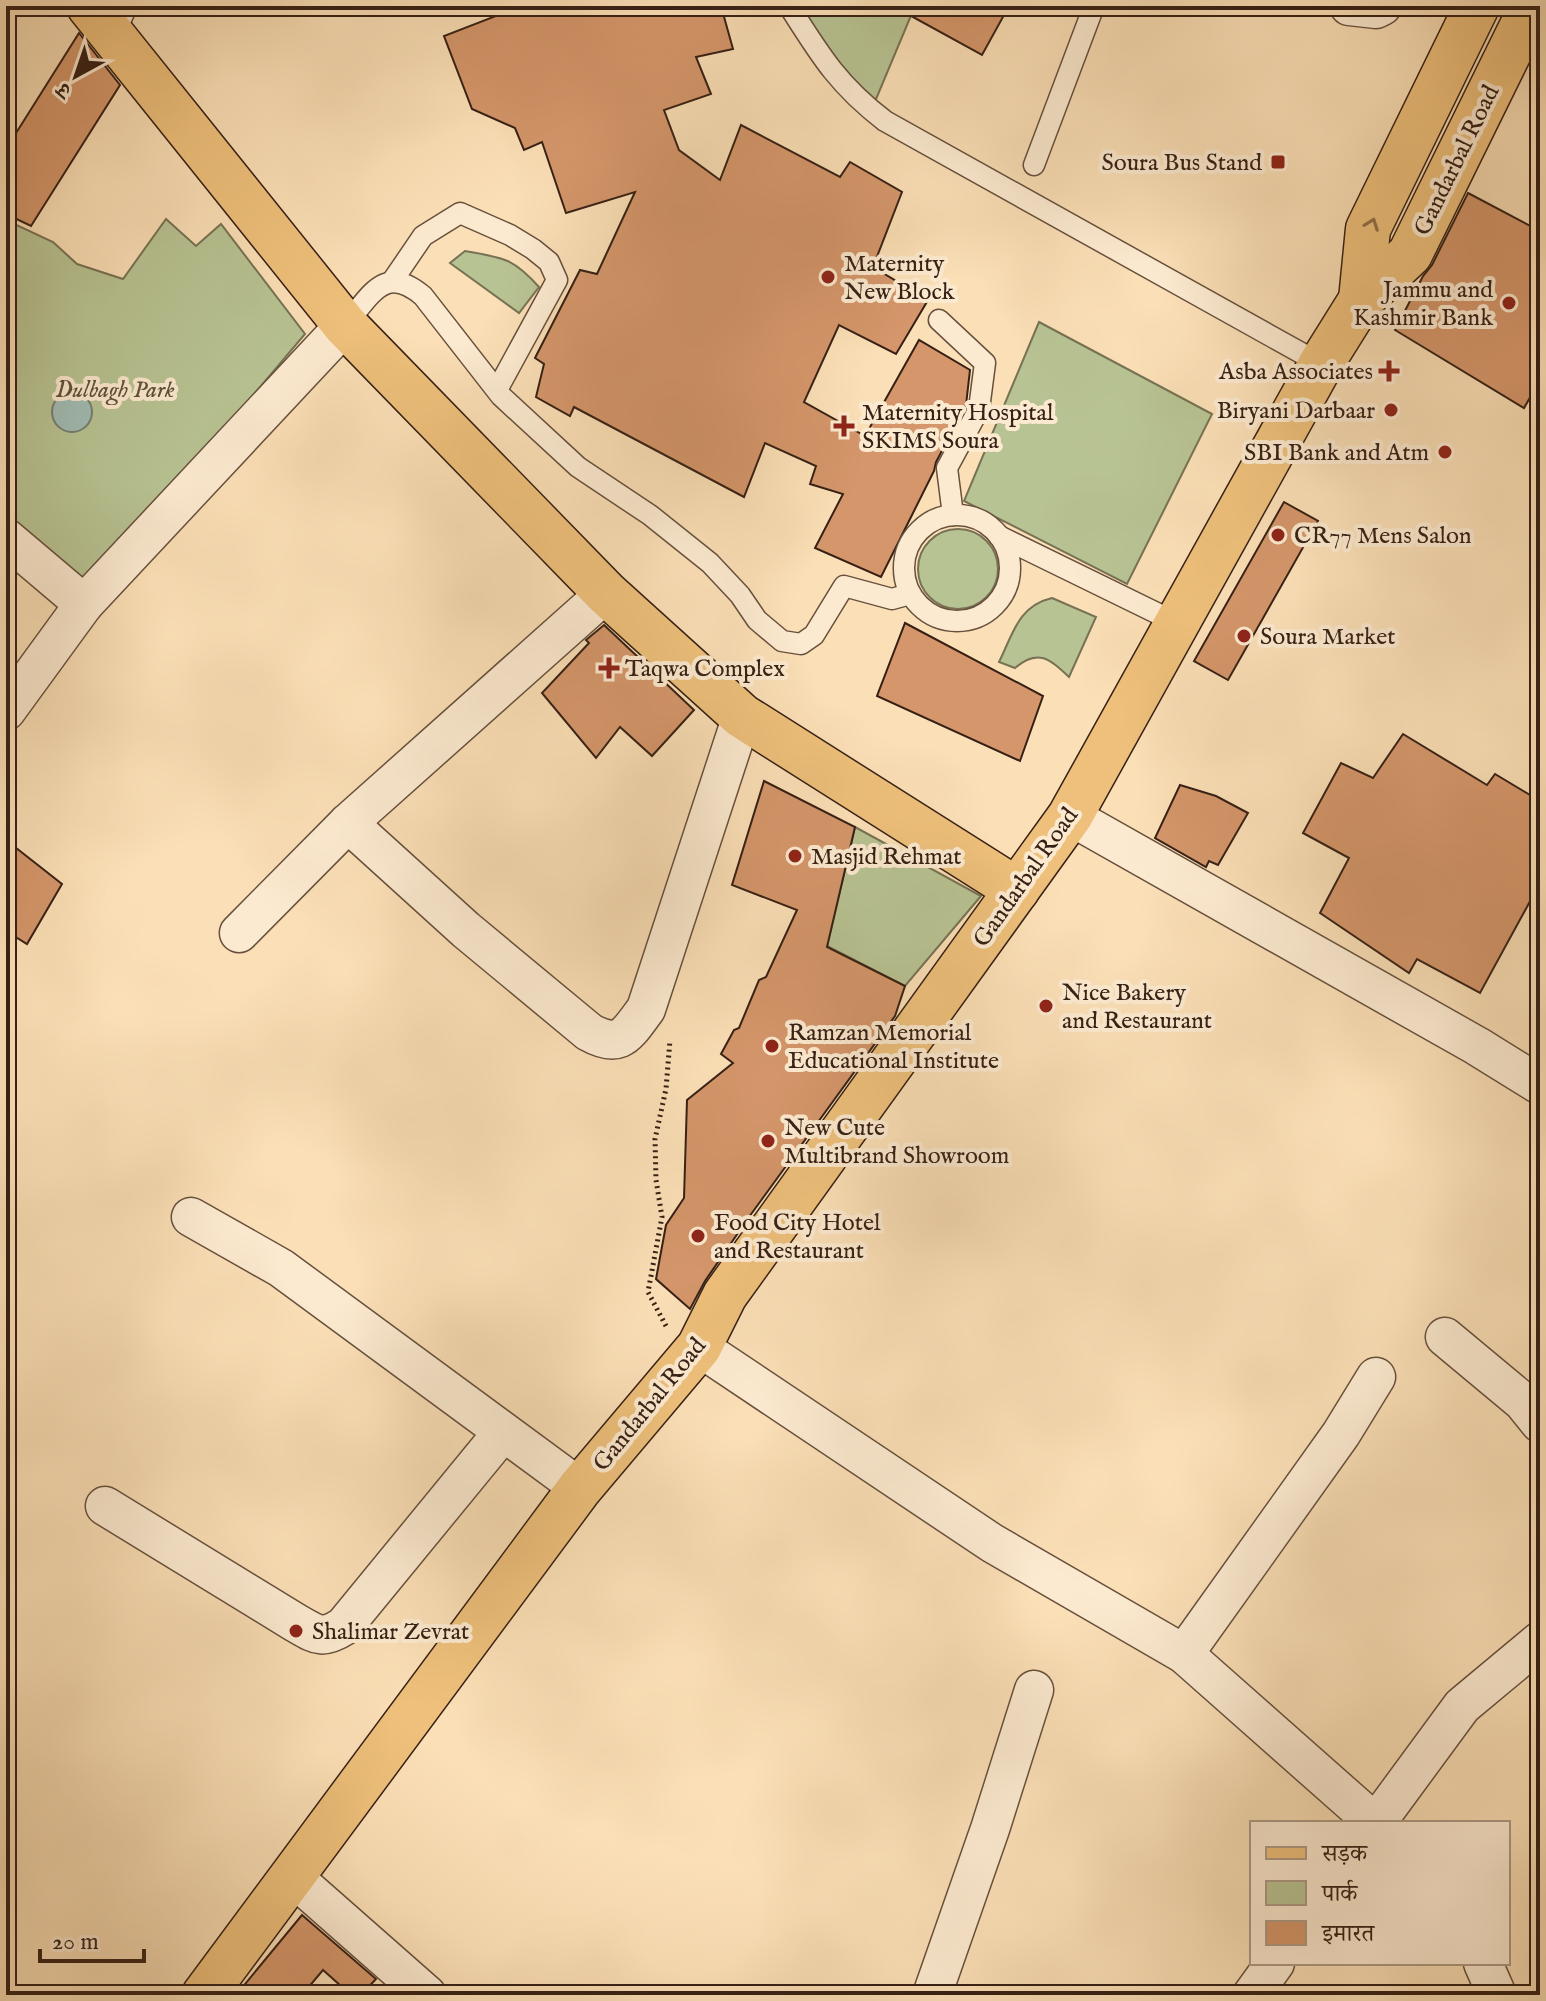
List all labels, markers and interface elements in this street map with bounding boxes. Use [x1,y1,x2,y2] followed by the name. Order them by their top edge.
[36,36,116,116] north arrow
[50,74,79,105] text: उ
[1408,80,1507,241] street label: Gandarbal Road
[1101,148,1262,179] place label: Soura Bus Stand
[1269,153,1287,171] marker: Soura Bus Stand
[1362,218,1378,232] one-way arrow
[844,249,955,308] place label: Maternity New Block
[819,268,837,286] marker: Maternity New Block
[1353,275,1493,334] place label: Jammu and Kashmir Bank
[1500,294,1518,312] marker: Jammu and Kashmir Bank
[1218,357,1373,388] place label: Asba Associates
[1380,362,1398,380] marker: Asba Associates
[55,375,175,406] park label: Dulbagh Park
[1217,396,1375,427] place label: Biryani Darbaar
[862,398,1054,457] place label: Maternity Hospital SKIMS Soura
[1382,401,1400,419] marker: Biryani Darbaar
[833,415,855,437] marker: Maternity Hospital SKIMS Soura
[1244,438,1429,469] place label: SBI Bank and Atm
[1436,443,1454,461] marker: SBI Bank and Atm
[1294,521,1472,552] place label: CR77 Mens Salon
[1269,526,1287,544] marker: CR77 Mens Salon
[1260,622,1396,653] place label: Soura Market
[1235,627,1253,645] marker: Soura Market
[625,654,785,685] place label: Taqwa Complex
[600,659,618,677] marker: Taqwa Complex
[967,802,1086,954] street label: Gandarbal Road
[811,842,962,873] place label: Masjid Rehmat
[786,847,804,865] marker: Masjid Rehmat
[1062,978,1212,1037] place label: Nice Bakery and Restaurant
[1037,997,1055,1015] marker: Nice Bakery and Restaurant
[788,1018,999,1077] place label: Ramzan Memorial Educational Institute
[763,1037,781,1055] marker: Ramzan Memorial Educational Institute
[784,1113,1009,1172] place label: New Cute Multibrand Showroom
[759,1132,777,1150] marker: New Cute Multibrand Showroom
[714,1208,881,1267] place label: Food City Hotel and Restaurant
[689,1227,707,1245] marker: Food City Hotel and Restaurant
[587,1332,714,1478] street label: Gandarbal Road
[312,1617,469,1648] place label: Shalimar Zevrat
[287,1622,305,1640] marker: Shalimar Zevrat
[1250,1821,1510,1965] legend
[1321,1839,1369,1870] text: सड़क
[1321,1879,1359,1910] text: पार्क
[40,1913,144,1963] scale bar
[1321,1919,1375,1950] text: इमारत
[52,1927,99,1958] text: 20 m

